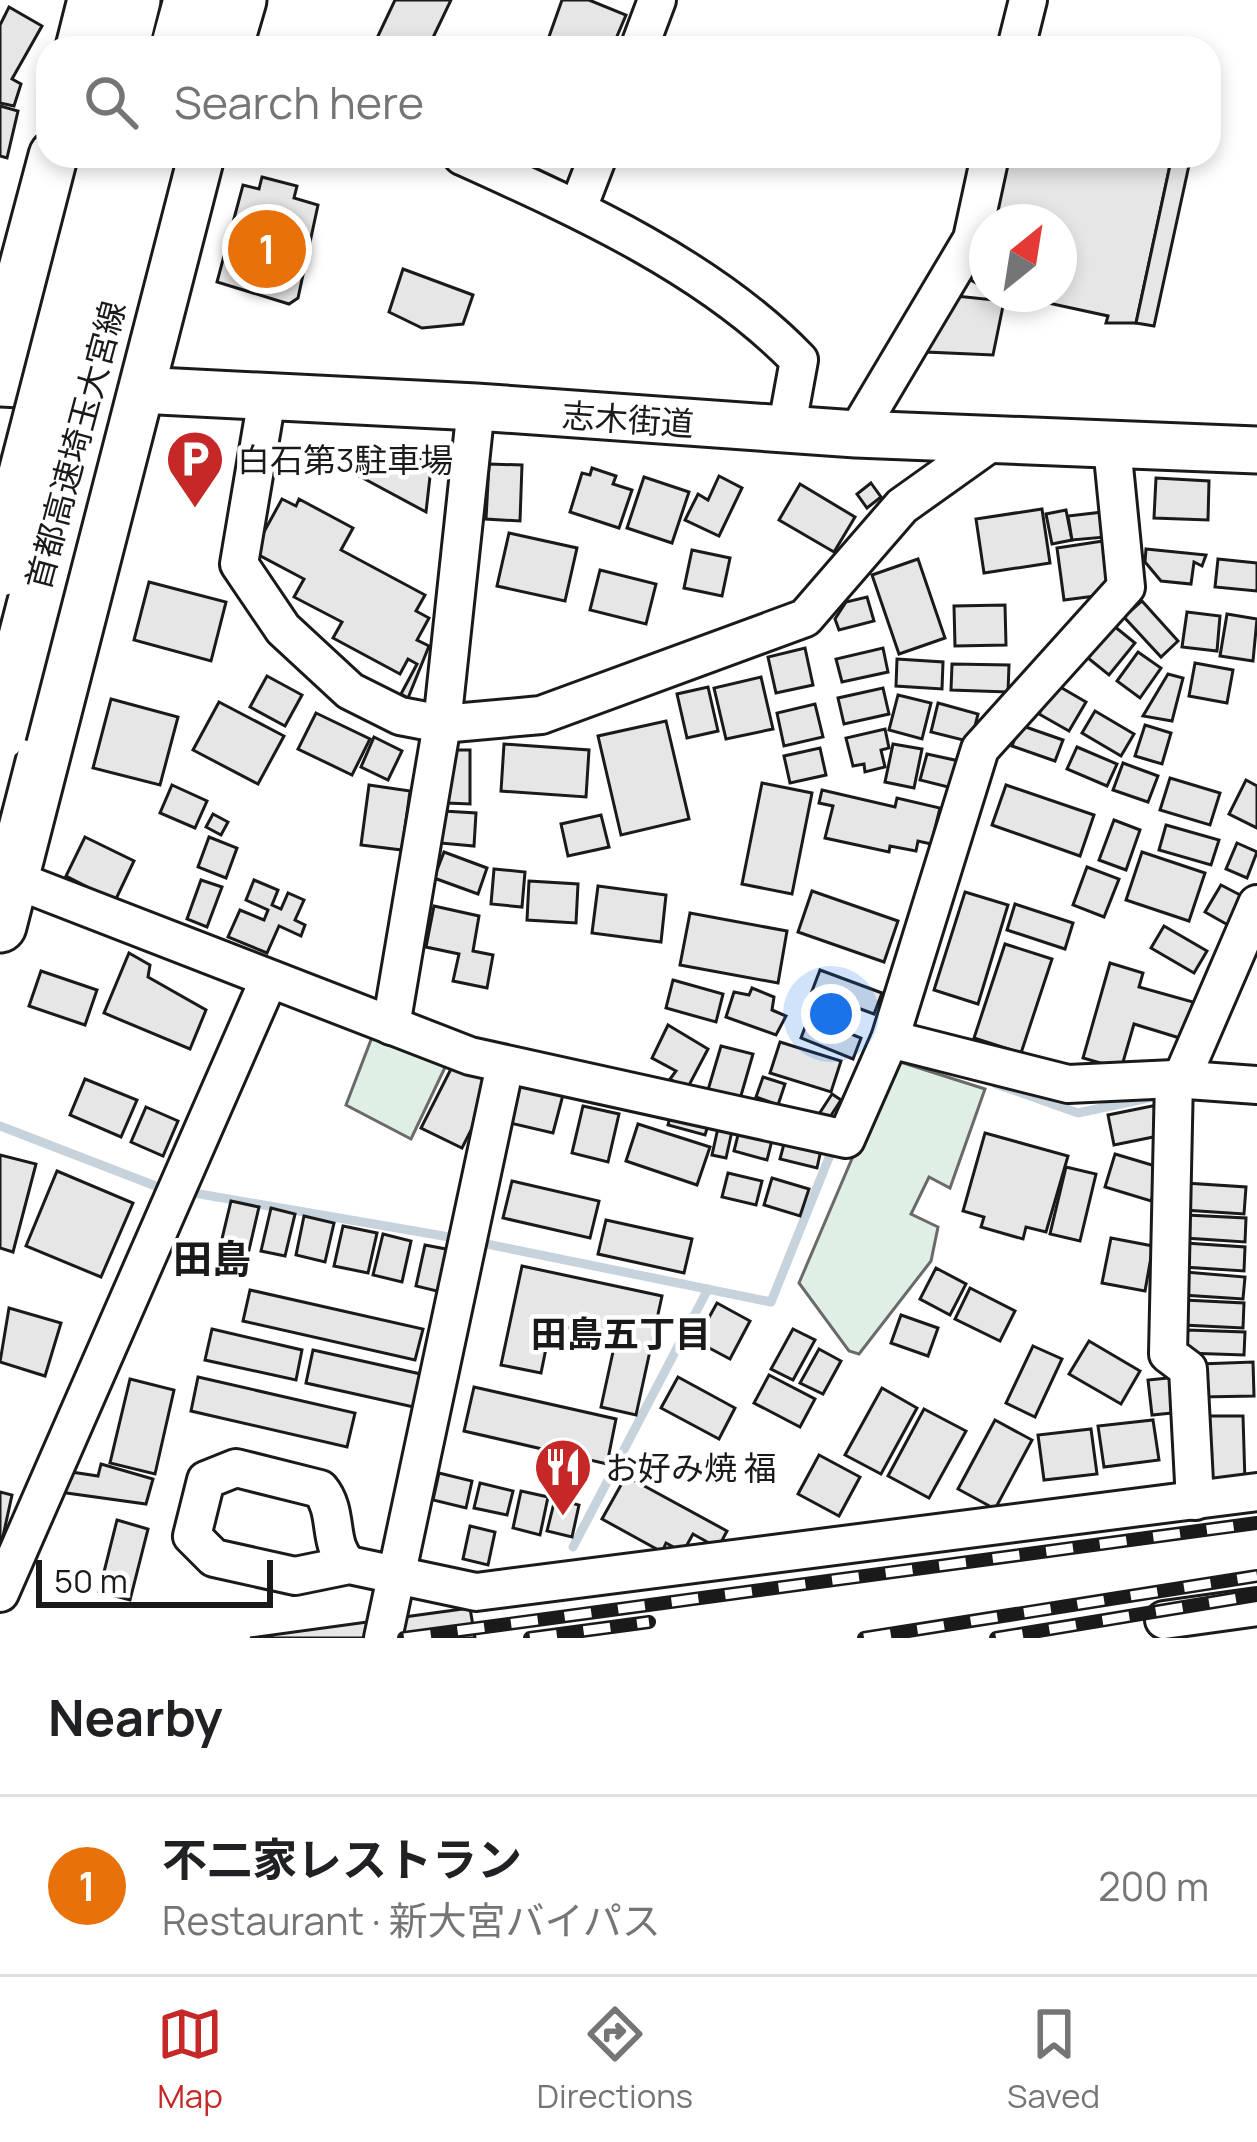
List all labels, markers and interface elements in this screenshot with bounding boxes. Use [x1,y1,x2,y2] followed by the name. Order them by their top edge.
[36,36,1221,168] search box
[78,69,144,135] icon: search
[174,71,424,133] text: Search here
[228,204,306,294] pin: 1
[969,204,1077,312] north arrow
[15,296,135,594] street label: 首都高速埼玉大宮線
[561,392,695,446] street label: 志木街道
[164,428,226,510] parking icon: 白石第3駐車場
[237,437,453,482] place label: 白石第3駐車場
[801,984,861,1044] your location
[173,1231,251,1285] district label: 田島
[531,1309,711,1358] district label: 田島五丁目
[532,1436,594,1518] restaurant icon: お好み焼 福
[605,1445,777,1490] place label: お好み焼 福
[36,1554,273,1607] scale bar
[54,1558,128,1603] text: 50 m
[48,1682,223,1751] text: Nearby
[162,1828,522,1890] text: 不二家レストラン
[78,1859,96,1913] text: 1
[1098,1859,1209,1913] text: 200 m
[162,1893,661,1947] text: Restaurant · 新大宮バイパス
[157,2001,223,2118] tab: Map
[537,2001,693,2118] tab: Directions
[1007,2001,1100,2118] tab: Saved

